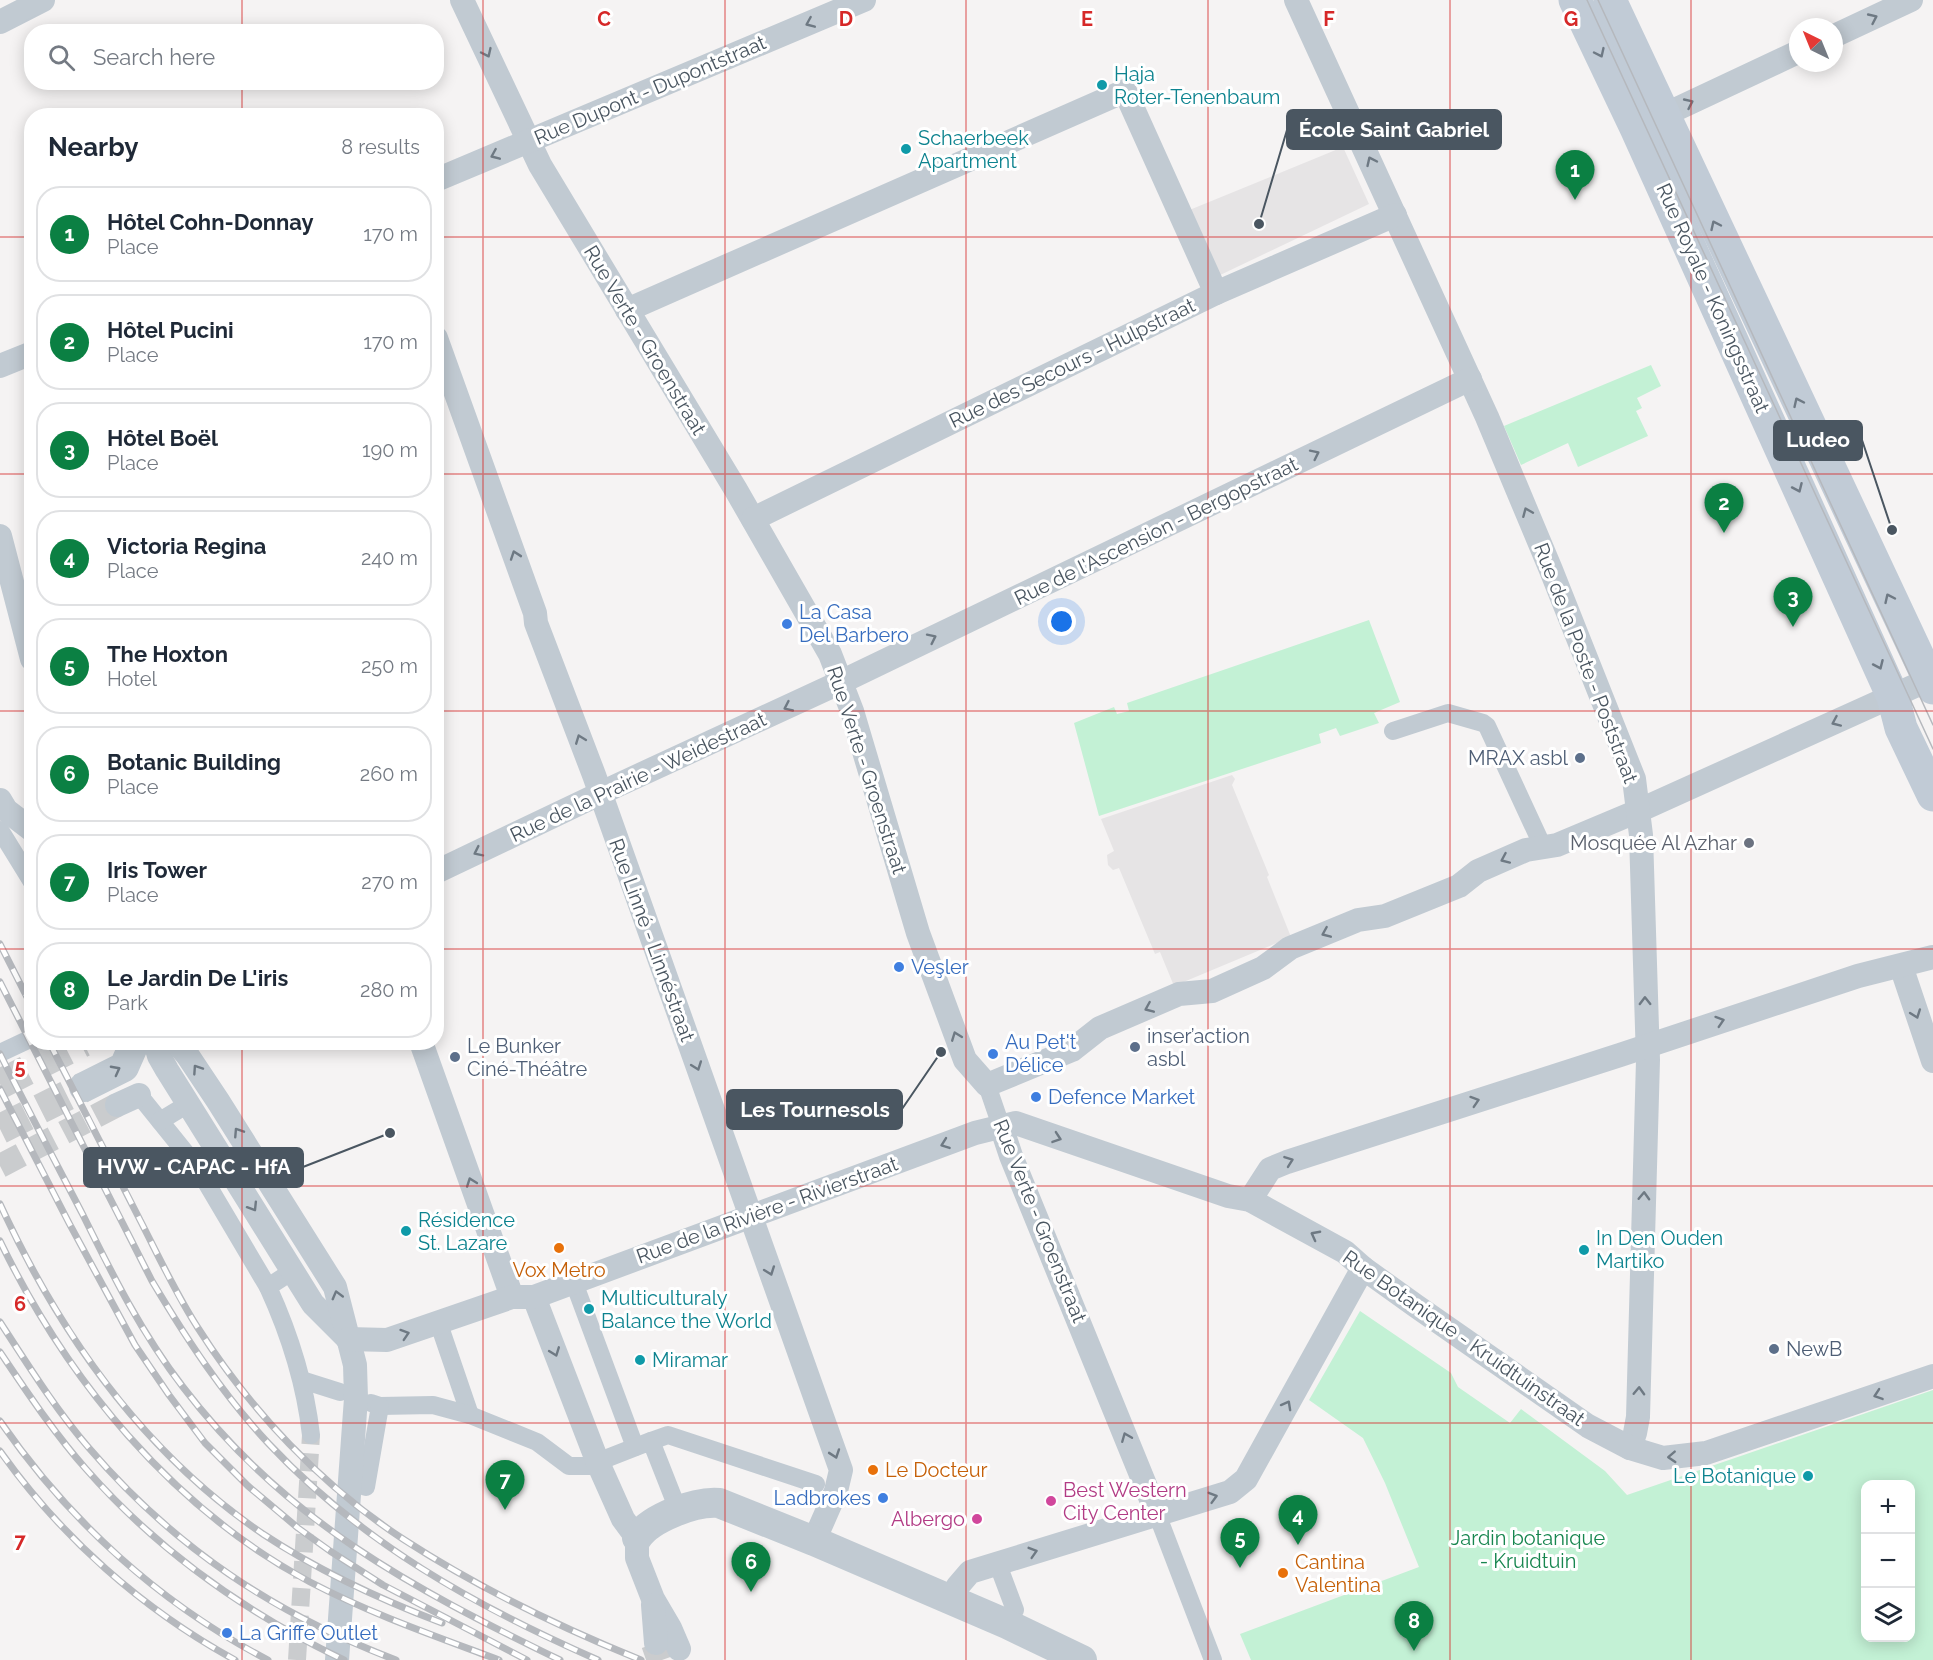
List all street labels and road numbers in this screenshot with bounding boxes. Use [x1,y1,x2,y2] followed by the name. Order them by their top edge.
[531,30,770,150] street label: Rue Dupont - Dupontstraat
[1651,179,1775,417] street label: Rue Royale - Koningsstraat
[579,241,711,439] street label: Rue Verte - Groenstraat
[945,293,1199,433] street label: Rue des Secours - Hulpstraat
[1010,452,1302,610] street label: Rue de l'Ascension - Bergopstraat
[1529,540,1643,787] street label: Rue de la Poste - Poststraat
[822,663,912,877] street label: Rue Verte - Groenstraat
[506,707,770,847] street label: Rue de la Prairie - Weidestraat
[604,835,700,1045] street label: Rue Linné - Linnéstraat
[988,1116,1092,1326] street label: Rue Verte - Groenstraat
[633,1151,901,1269] street label: Rue de la Rivière - Rivierstraat
[1338,1245,1590,1431] street label: Rue Botanique - Kruidtuinstraat

